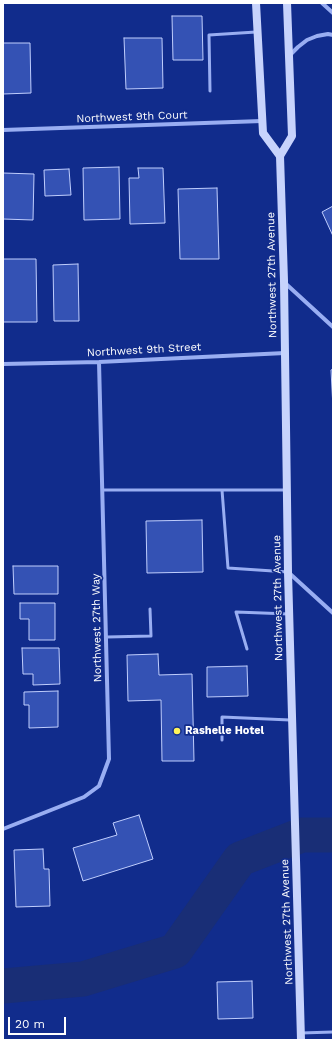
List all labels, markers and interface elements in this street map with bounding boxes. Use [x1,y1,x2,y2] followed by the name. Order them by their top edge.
[76,108,188,126] street label: Northwest 9th Court
[264,212,280,338] street label: Northwest 27th Avenue
[86,340,202,360] street label: Northwest 9th Street
[270,535,286,661] street label: Northwest 27th Avenue
[89,573,105,683] street label: Northwest 27th Way
[185,724,264,738] place label: Rashelle Hotel
[172,726,182,736] marker: Rashelle Hotel
[278,859,296,985] street label: Northwest 27th Avenue
[10,1009,68,1035] scale bar
[15,1017,45,1031] text: 20 m

